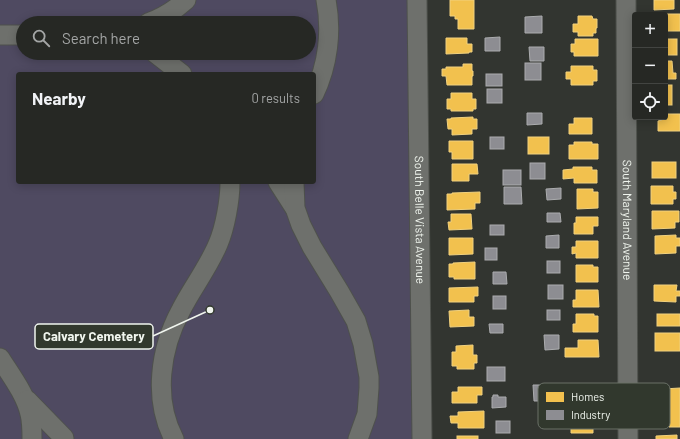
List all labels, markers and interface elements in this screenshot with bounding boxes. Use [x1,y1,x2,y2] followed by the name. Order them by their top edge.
[632,12,668,120] map controls
[632,12,668,48] button: +
[16,16,316,60] search box
[30,27,52,49] icon: search
[62,29,140,47] text: Search here
[632,48,668,84] button: −
[632,84,668,120] button: locate
[32,88,86,108] text: Nearby
[251,90,300,106] text: 0 results
[413,156,428,284] street label: South Belle Vista Avenue
[621,160,635,280] street label: South Maryland Avenue
[35,324,153,349] callout: Calvary Cemetery
[43,328,145,344] text: Calvary Cemetery
[538,383,670,429] legend
[571,390,604,403] text: Homes
[571,408,610,421] text: Industry

